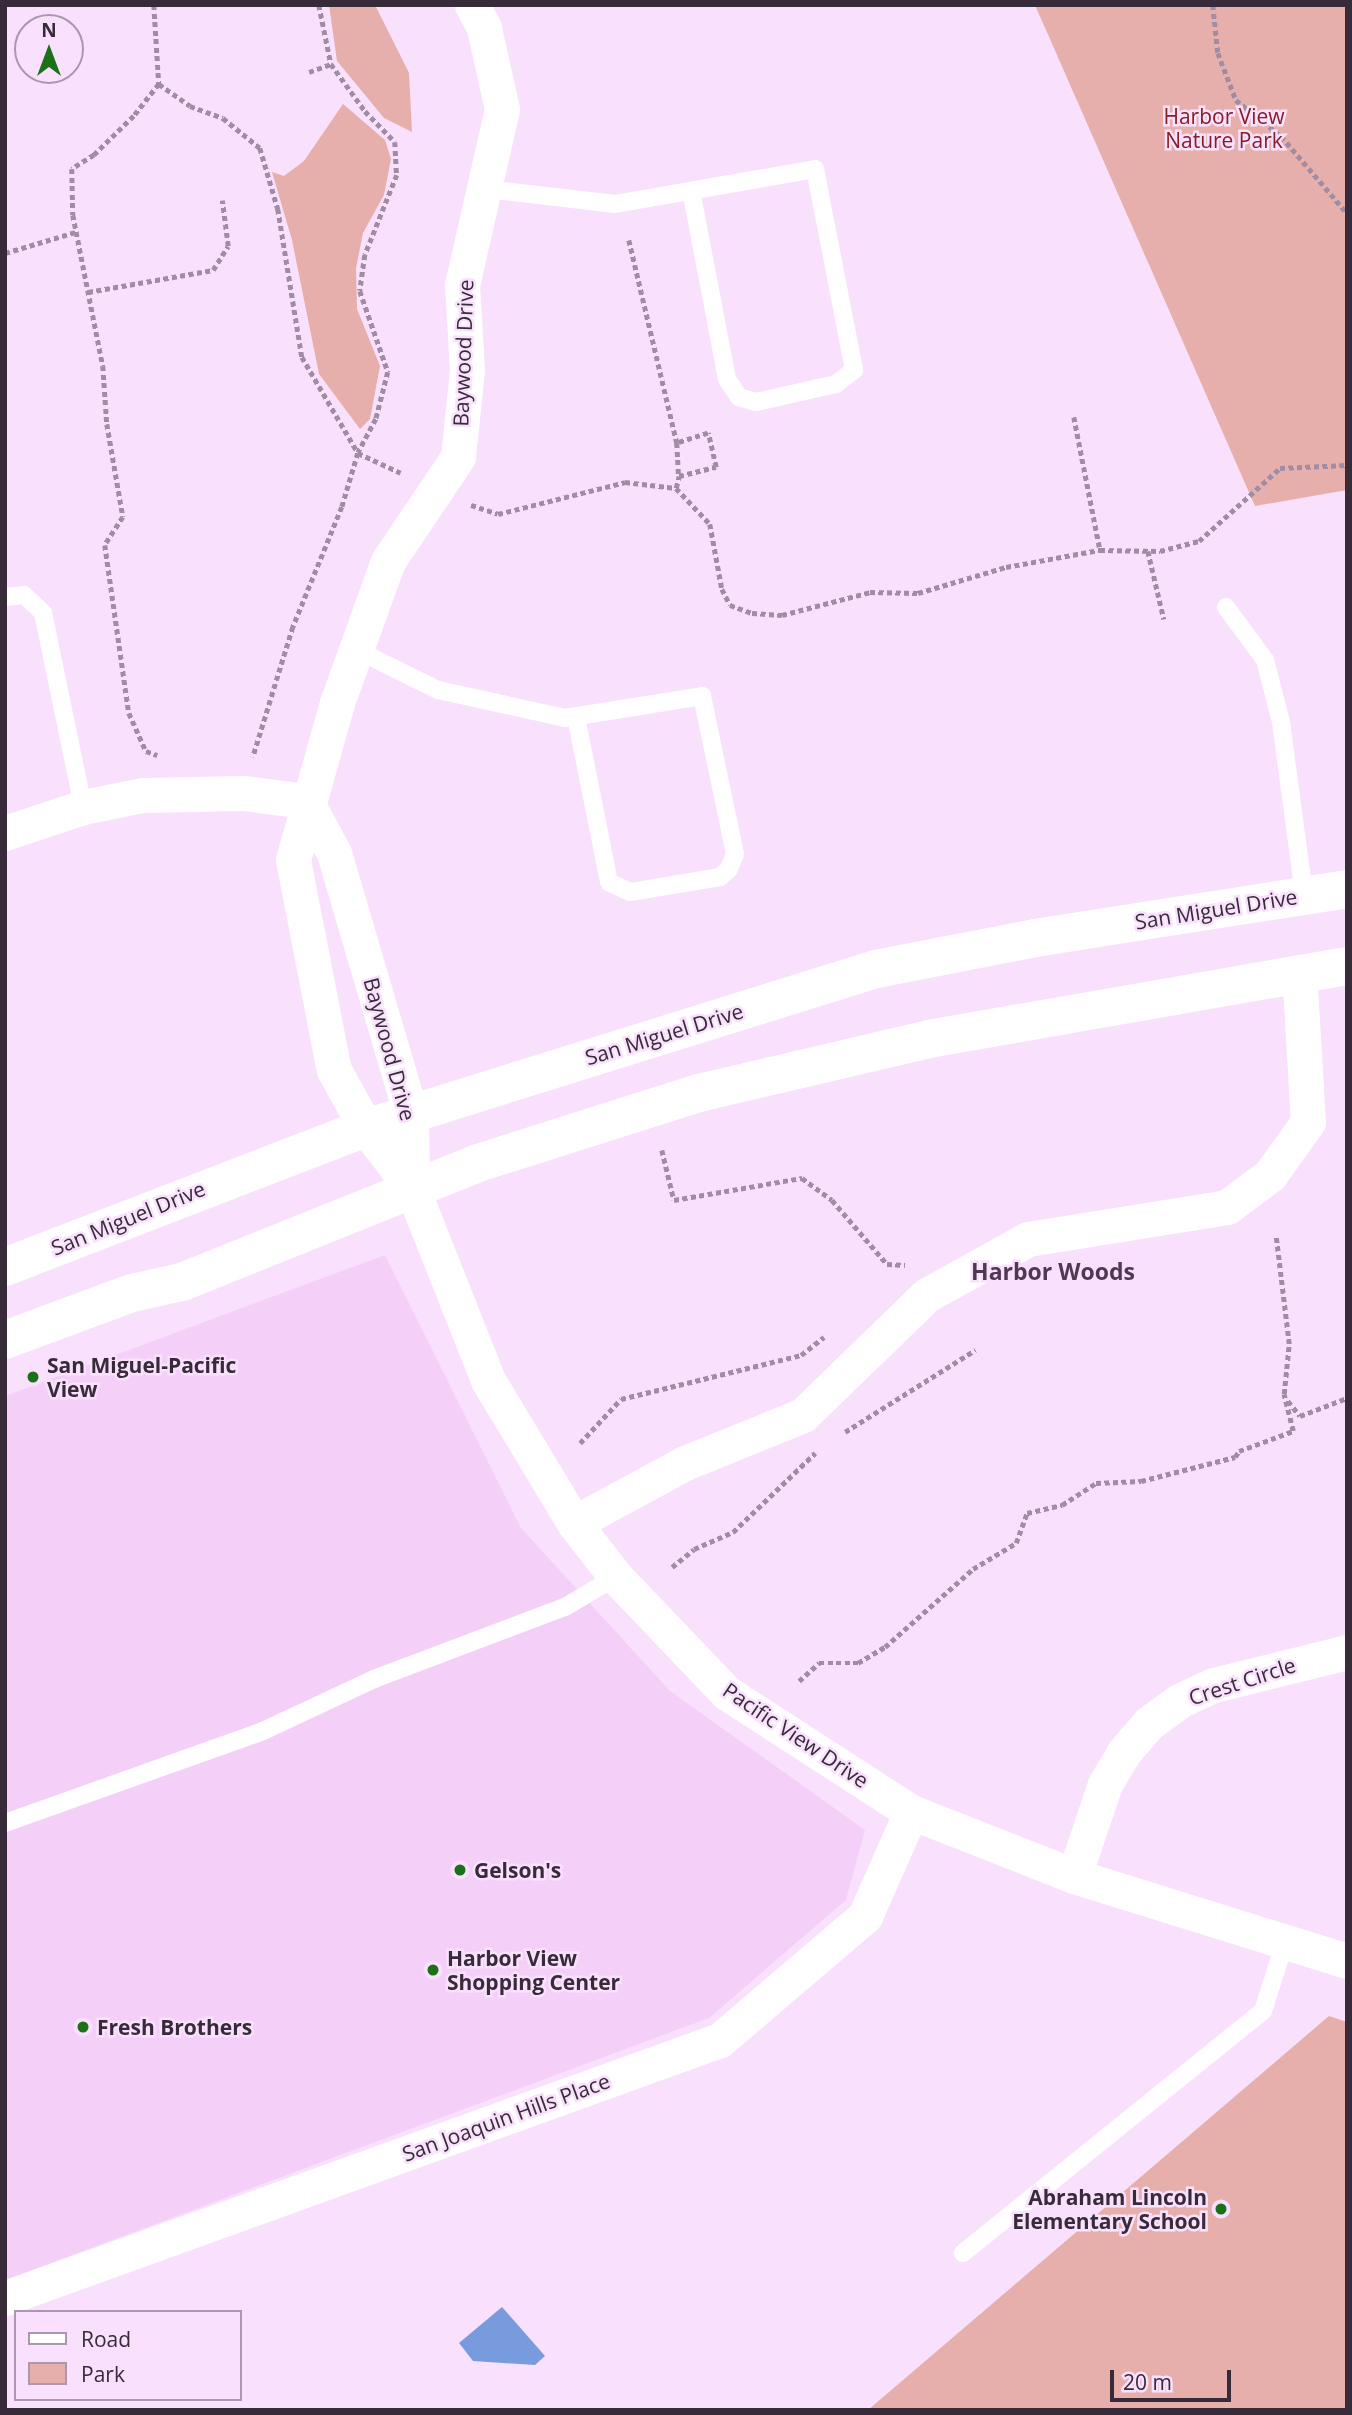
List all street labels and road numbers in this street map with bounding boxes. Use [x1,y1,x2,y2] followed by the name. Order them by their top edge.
[448,279,478,427] street label: Baywood Drive
[1133,884,1299,934] street label: San Miguel Drive
[359,975,421,1123] street label: Baywood Drive
[582,998,746,1070] street label: San Miguel Drive
[47,1176,209,1260] street label: San Miguel Drive
[1185,1652,1299,1710] street label: Crest Circle
[718,1677,874,1793] street label: Pacific View Drive
[399,2068,613,2166] street label: San Joaquin Hills Place

